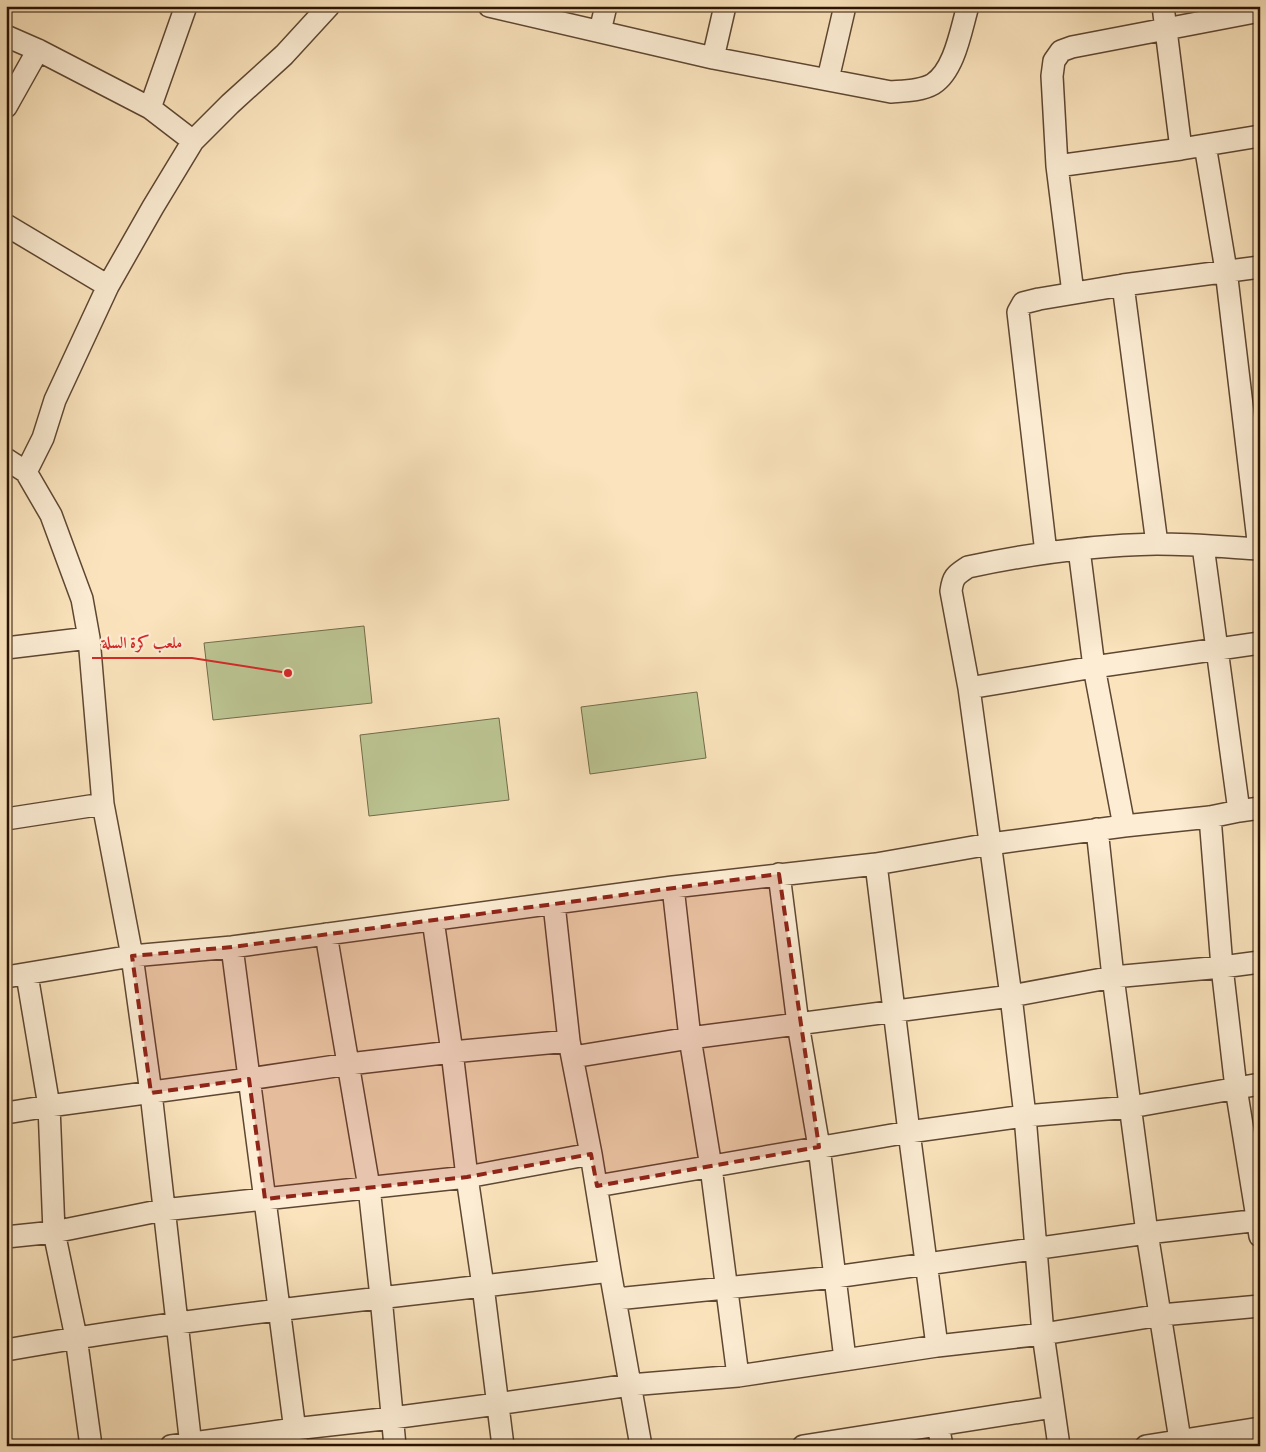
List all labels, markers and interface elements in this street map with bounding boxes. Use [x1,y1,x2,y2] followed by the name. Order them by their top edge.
[92,627,192,658] callout: ملعب كرة السلة
[101,633,182,653] text: ملعب كرة السلة

